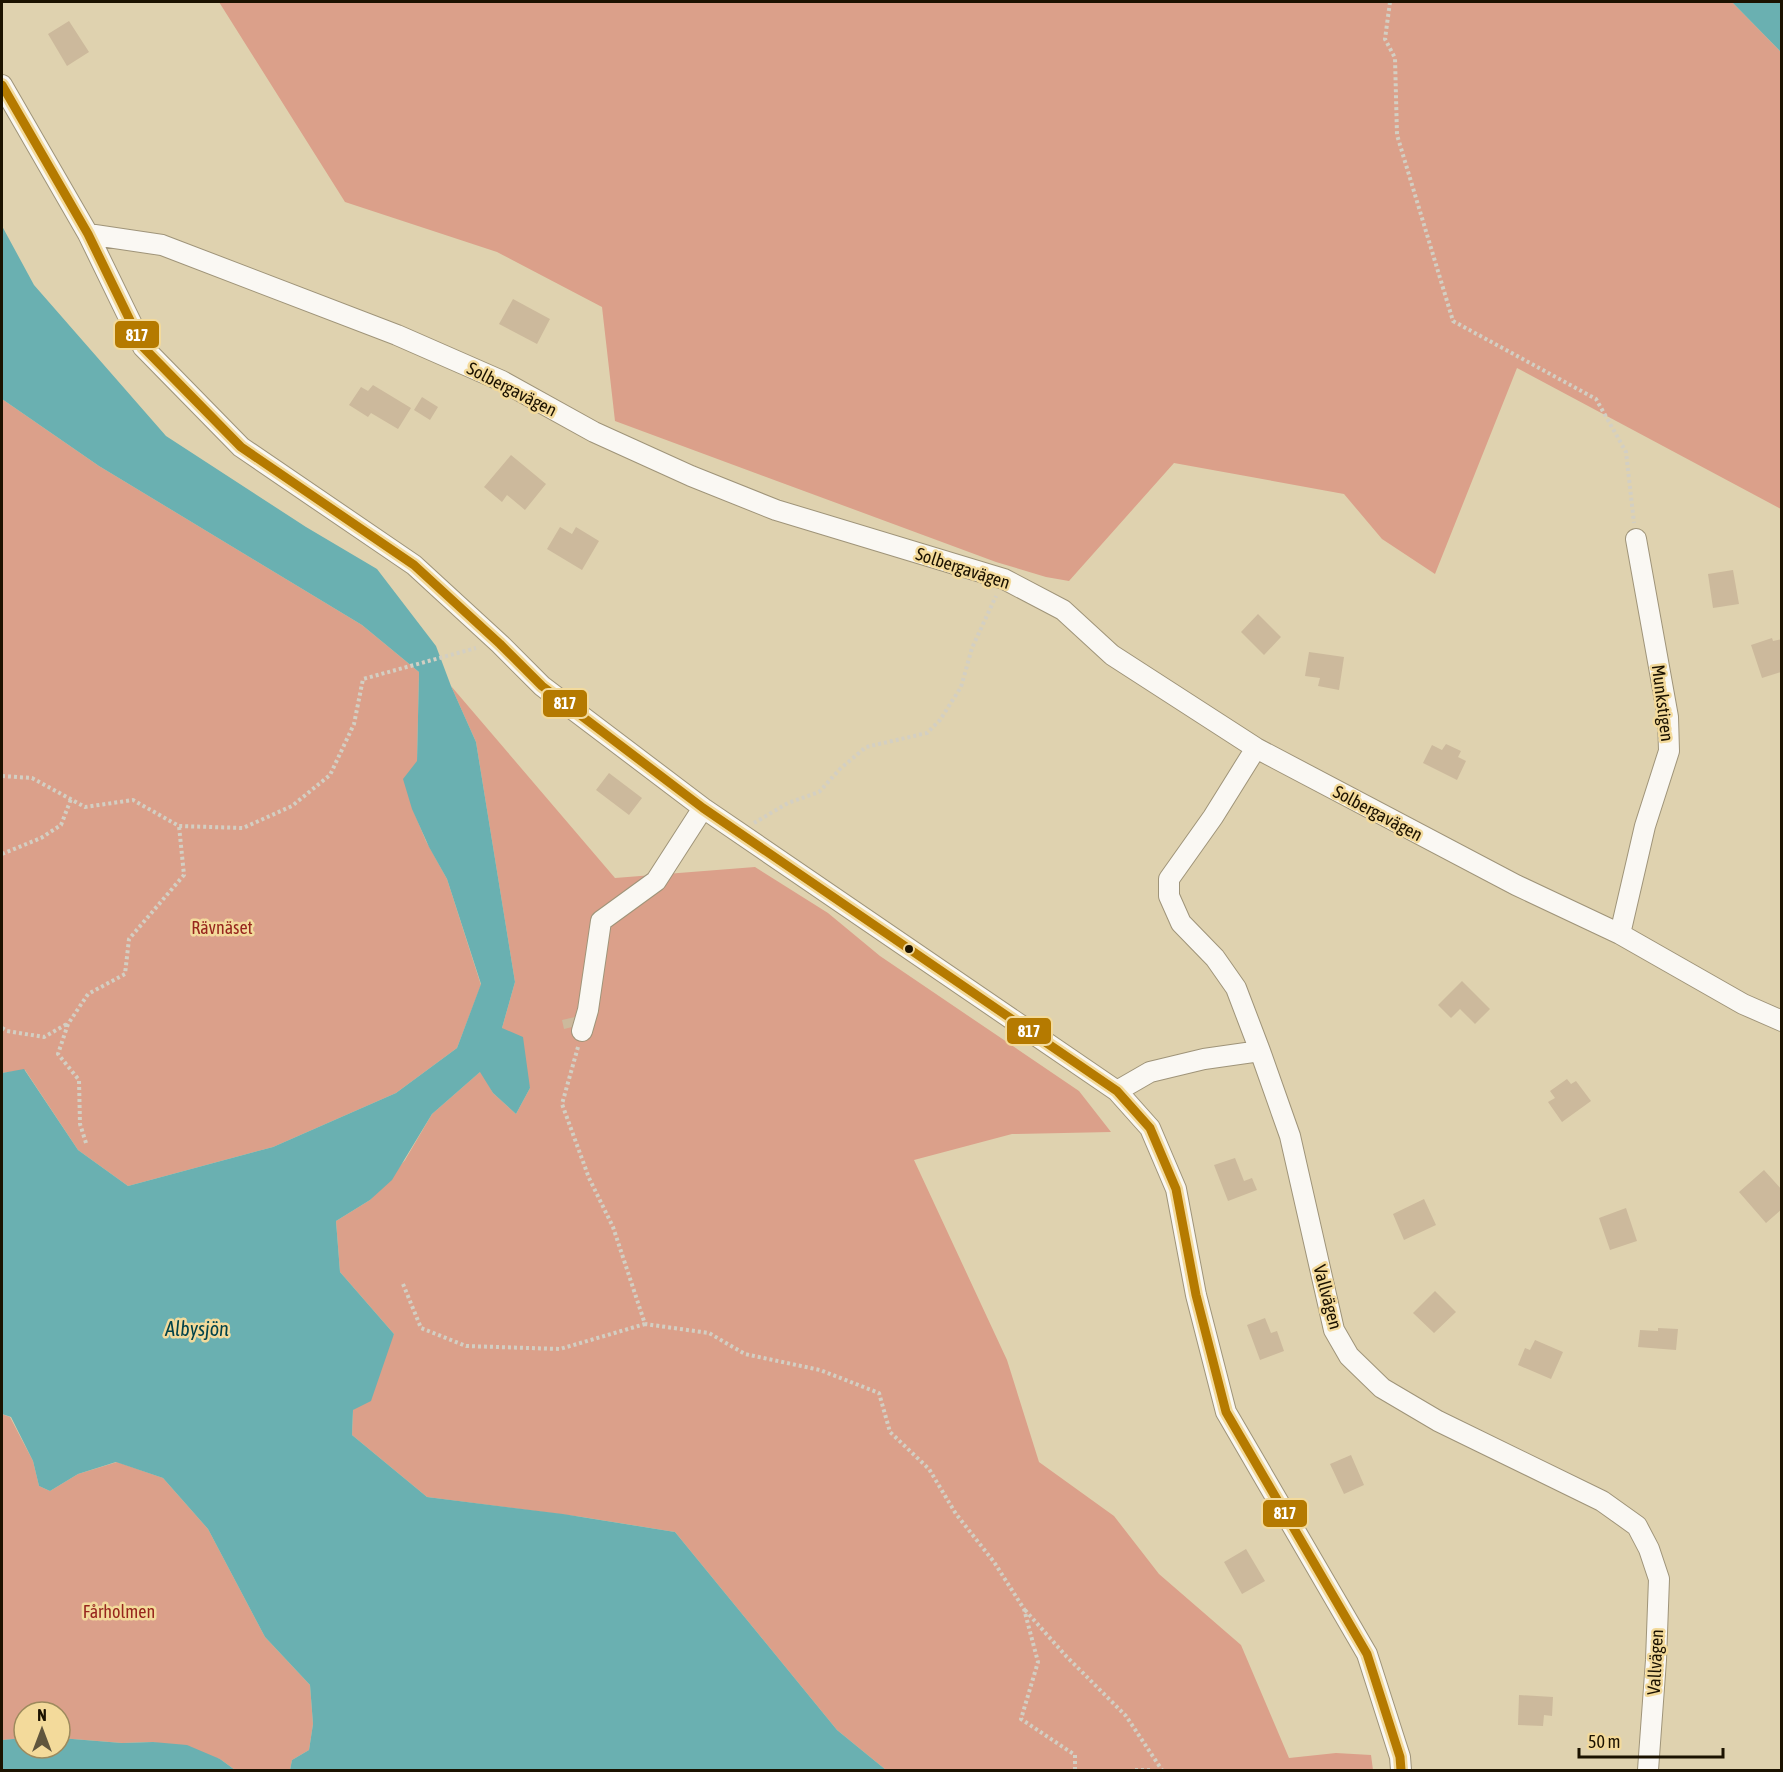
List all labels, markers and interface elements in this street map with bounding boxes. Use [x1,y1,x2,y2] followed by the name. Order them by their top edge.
[114,320,160,349] line badge: 817
[126,326,148,344] text: 817
[464,357,560,421] street label: Solbergavägen
[913,543,1013,593] street label: Solbergavägen
[1648,663,1678,743] street label: Munkstigen
[542,689,588,718] line badge: 817
[554,694,576,712] text: 817
[1330,781,1426,845] street label: Solbergavägen
[191,917,253,938] park label: Rävnäset
[903,943,915,955] unlabelled marker
[1006,1017,1052,1045] line badge: 817
[1018,1022,1040,1040] text: 817
[1309,1262,1347,1332] street label: Vallvägen
[164,1317,229,1340] water label: Albysjön
[1262,1499,1308,1528] line badge: 817
[1274,1504,1296,1522] text: 817
[83,1601,155,1622] park label: Fårholmen
[1643,1629,1667,1695] street label: Vallvägen
[12,1700,72,1760] north arrow
[37,1706,47,1724] text: N
[1579,1721,1723,1759] scale bar
[1588,1731,1620,1752] text: 50 m

